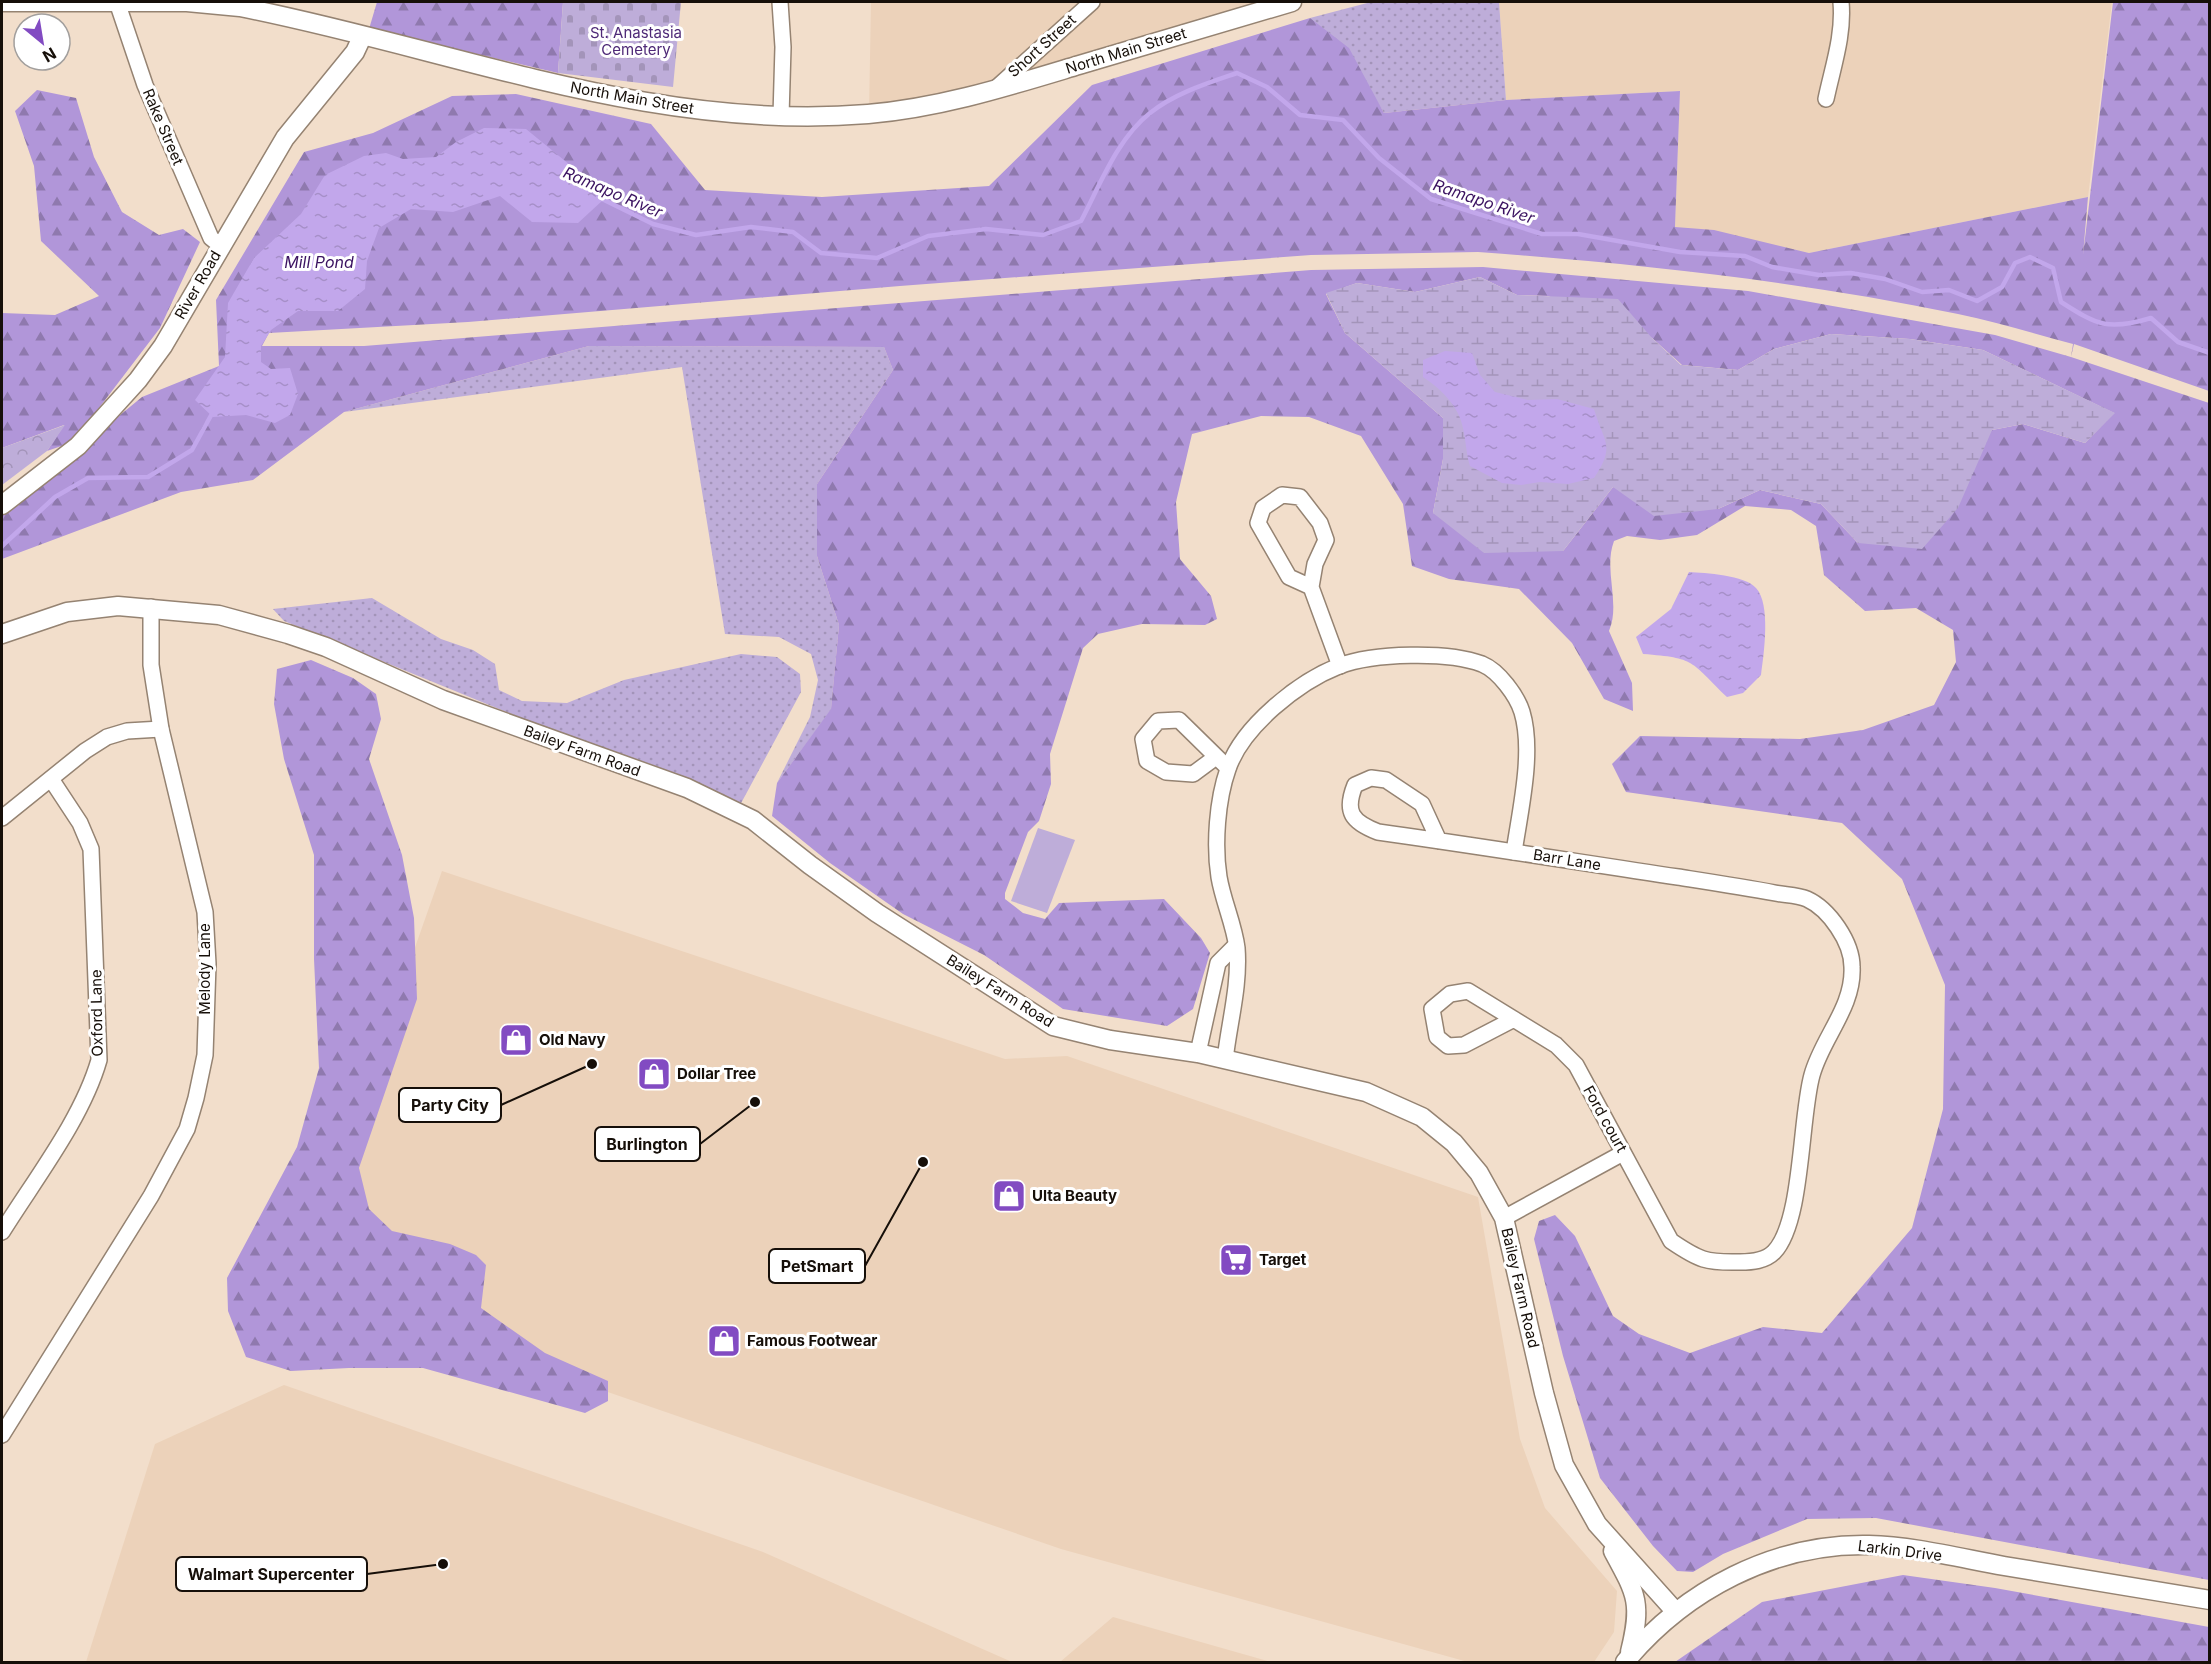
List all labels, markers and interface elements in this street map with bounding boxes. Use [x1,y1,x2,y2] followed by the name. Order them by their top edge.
[1004,10,1080,81] street label: Short Street
[12,12,72,72] north arrow
[590,23,682,59] park label: St. Anastasia Cemetery
[1063,23,1189,78] street label: North Main Street
[39,43,60,67] text: N
[569,77,695,118] street label: North Main Street
[139,86,188,168] street label: Rake Street
[560,162,666,222] water label: Ramapo River
[1431,174,1538,228] water label: Ramapo River
[170,247,225,323] street label: River Road
[284,252,354,272] water label: Mill Pond
[521,721,643,780] street label: Bailey Farm Road
[1532,845,1602,874] street label: Barr Lane
[195,923,214,1015] street label: Melody Lane
[943,950,1057,1031] street label: Bailey Farm Road
[86,969,107,1057] street label: Oxford Lane
[498,1022,534,1058] shop icon: Old Navy
[539,1030,606,1049] place label: Old Navy
[636,1056,672,1092] shop icon: Dollar Tree
[677,1064,756,1083] place label: Dollar Tree
[1579,1082,1632,1155] street label: Ford court
[399,1088,501,1122] callout: Party City
[411,1095,489,1115] text: Party City
[595,1127,700,1161] callout: Burlington
[606,1134,688,1154] text: Burlington
[991,1178,1027,1214] shop icon: Ulta Beauty
[1032,1186,1117,1205] place label: Ulta Beauty
[1497,1226,1544,1350] street label: Bailey Farm Road
[1218,1242,1254,1278] supermarket icon: Target
[769,1249,865,1283] callout: PetSmart
[1259,1250,1307,1269] place label: Target
[781,1256,853,1276] text: PetSmart
[706,1323,742,1359] shop icon: Famous Footwear
[747,1331,877,1350] place label: Famous Footwear
[1857,1536,1943,1565] street label: Larkin Drive
[176,1557,367,1591] callout: Walmart Supercenter
[188,1564,355,1584] text: Walmart Supercenter

